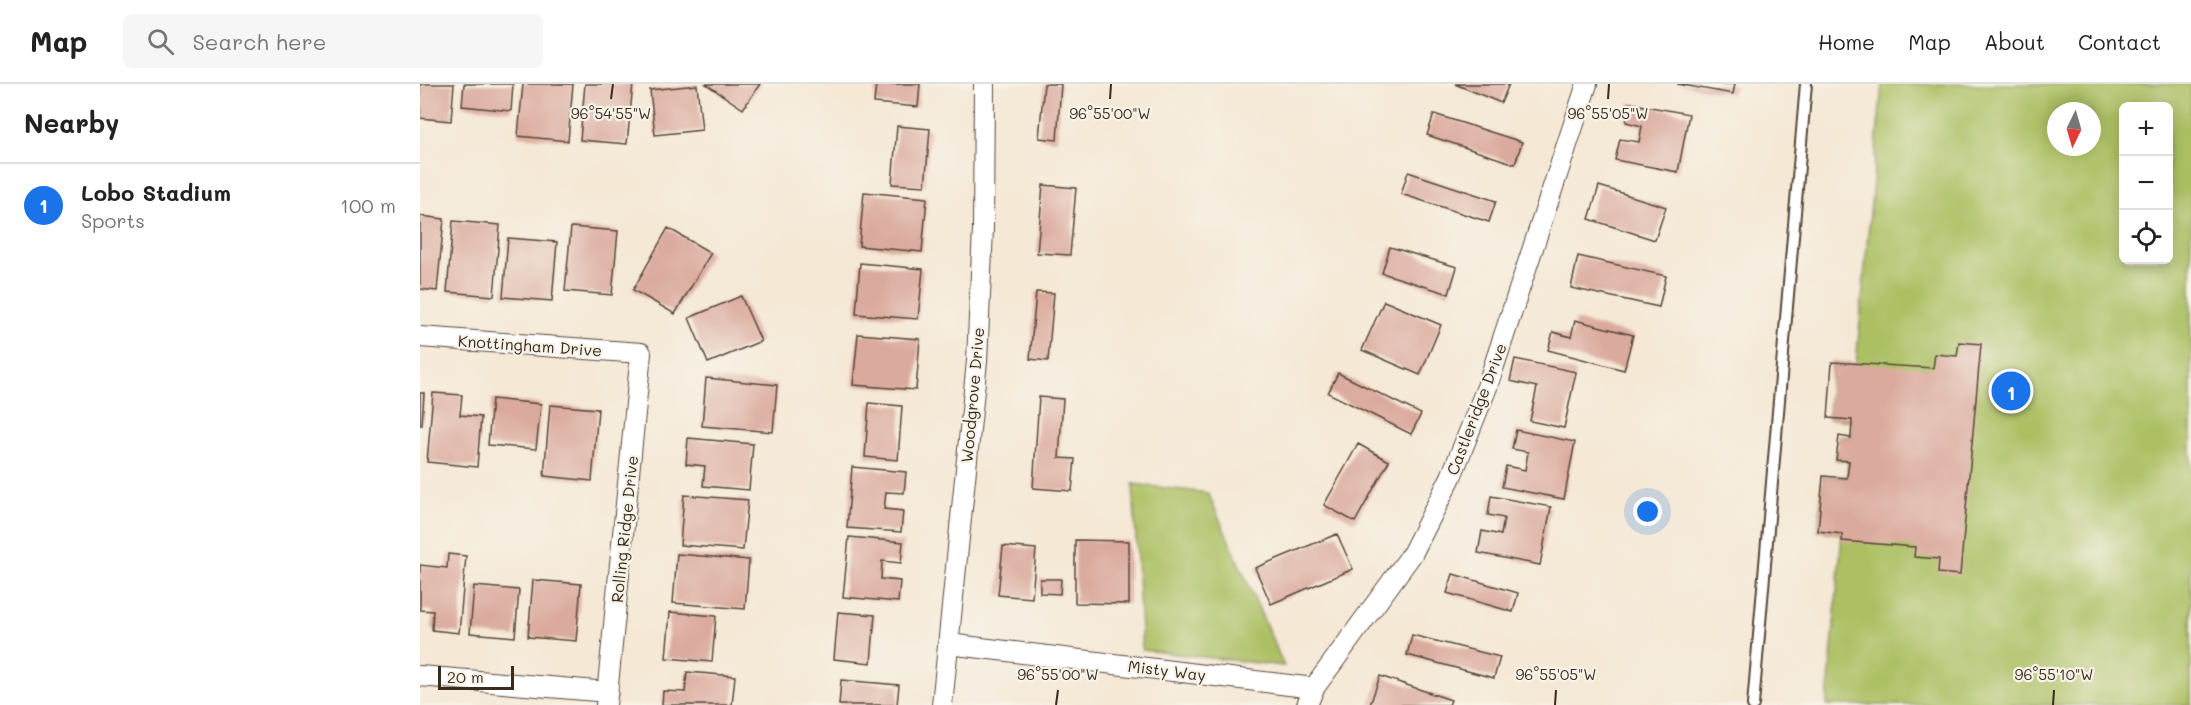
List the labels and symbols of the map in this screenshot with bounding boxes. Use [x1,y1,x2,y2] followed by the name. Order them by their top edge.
[2047,102,2101,156] north arrow
[571,103,651,123] text: 96°54'55"W
[1069,103,1151,123] text: 96°55'00"W
[1568,103,1648,123] text: 96°55'05"W
[956,326,988,464] street label: Woodgrove Drive
[457,329,603,361] street label: Knottingham Drive
[1441,340,1511,478] street label: Castleridge Drive
[1992,368,2030,414] pin: 1
[606,454,642,604] street label: Rolling Ridge Drive
[1633,497,1662,526] your location
[1127,655,1207,685] street label: Misty Way
[438,663,514,690] scale bar
[1017,664,1099,684] text: 96°55'00"W
[1516,664,1596,684] text: 96°55'05"W
[2015,664,2093,684] text: 96°55'10"W

